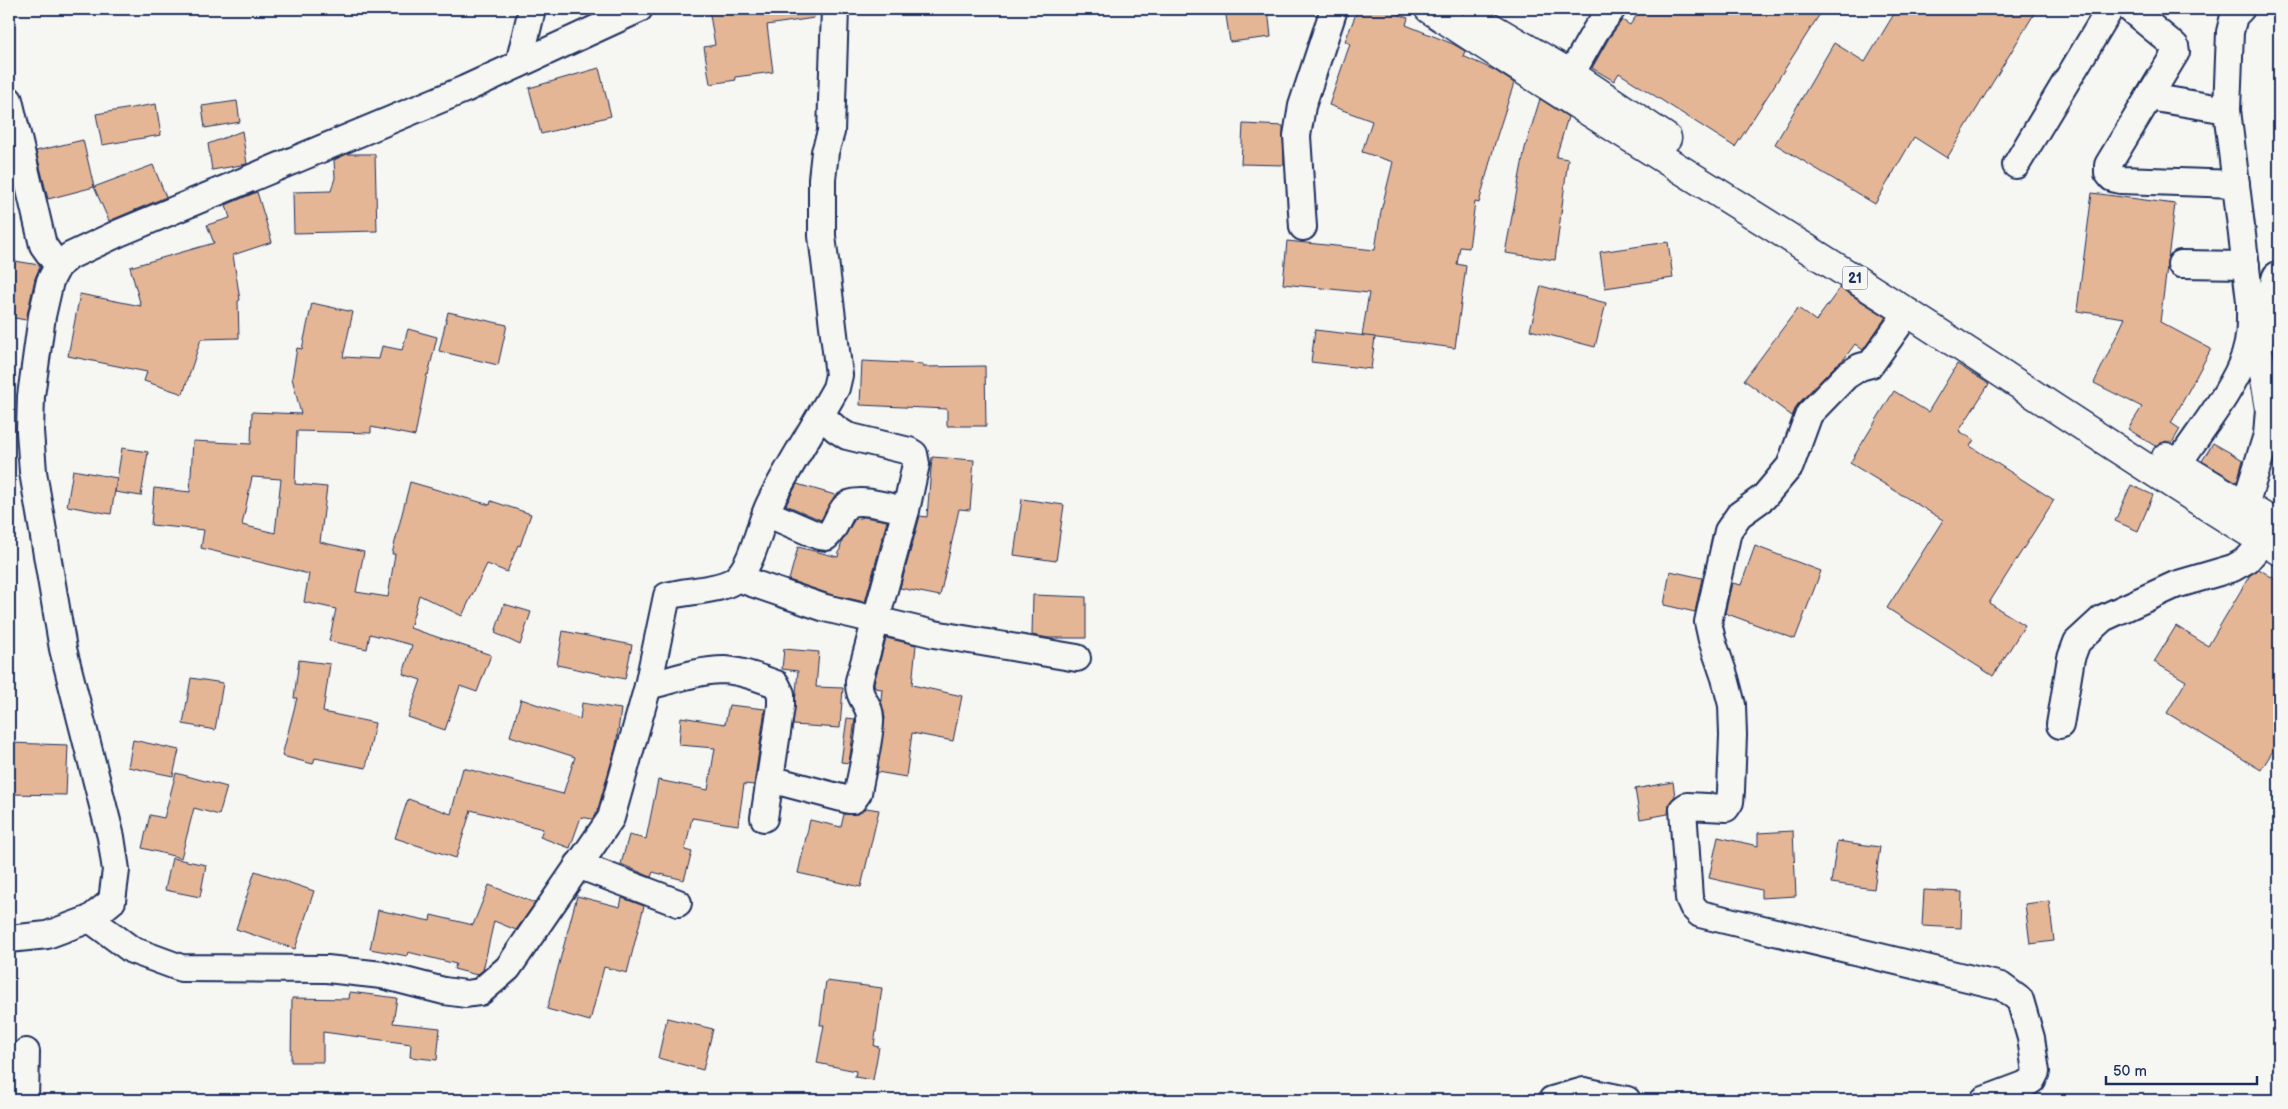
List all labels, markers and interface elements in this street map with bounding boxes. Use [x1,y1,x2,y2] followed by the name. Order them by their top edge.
[1842,266,1868,290] road number: 21
[2106,1054,2257,1086] scale bar
[2113,1062,2147,1081] text: 50 m

